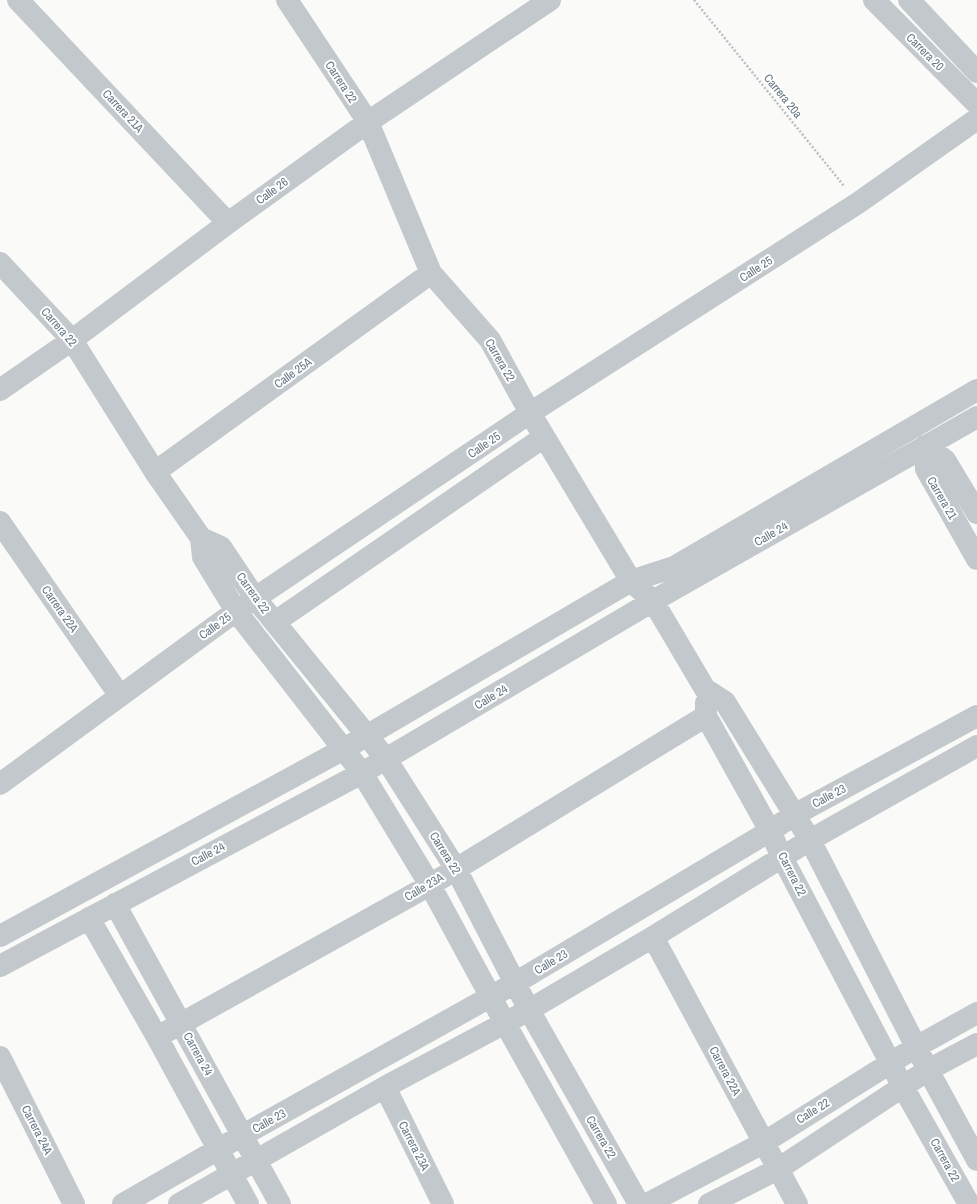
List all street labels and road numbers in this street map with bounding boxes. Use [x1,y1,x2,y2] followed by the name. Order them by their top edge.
[903,30,947,74] street label: Carrera 20
[321,58,361,106] street label: Carrera 22
[760,71,806,122] street label: Carrera 20a
[99,86,147,136] street label: Carrera 21A
[253,174,291,208] street label: Calle 26
[737,252,776,286] street label: Calle 25
[38,304,80,350] street label: Carrera 22
[481,336,519,384] street label: Carrera 22
[271,354,315,392] street label: Calle 25A
[465,428,504,462] street label: Calle 25
[923,474,961,523] street label: Carrera 21
[751,518,791,550] street label: Calle 24
[233,569,273,617] street label: Carrera 22
[38,582,82,636] street label: Carrera 22A
[196,609,235,643] street label: Calle 25
[471,681,511,713] street label: Calle 24
[809,780,849,812] street label: Calle 23
[426,829,464,877] street label: Carrera 22
[188,838,228,870] street label: Calle 24
[774,849,810,899] street label: Carrera 22
[402,869,447,905] street label: Calle 23A
[531,946,571,978] street label: Calle 23
[180,1030,217,1079] street label: Carrera 24
[705,1044,745,1099] street label: Carrera 22A
[793,1095,833,1127] street label: Calle 22
[18,1102,56,1158] street label: Carrera 24A
[249,1105,289,1137] street label: Calle 23
[582,1113,620,1161] street label: Carrera 22
[395,1118,433,1174] street label: Carrera 23A
[927,1136,963,1184] street label: Carrera 22

